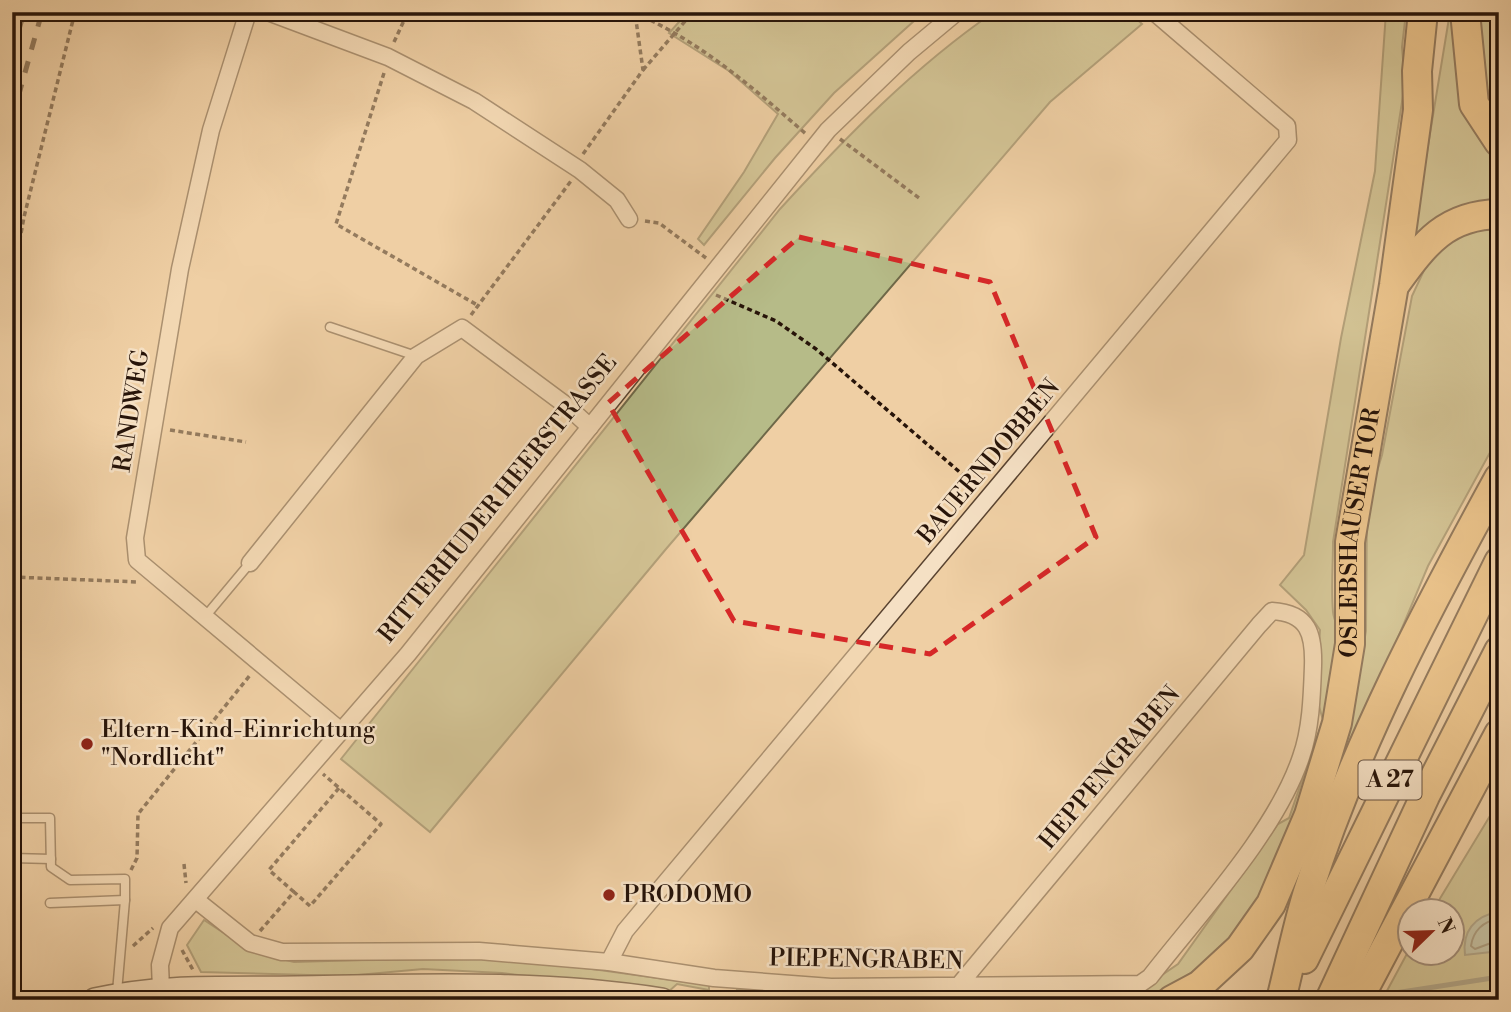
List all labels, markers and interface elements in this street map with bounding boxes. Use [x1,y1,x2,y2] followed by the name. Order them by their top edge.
[107,347,157,475] street label: RANDWEG
[372,349,624,649] street label: RITTERHUDER HEERSTRASSE
[911,373,1067,551] street label: BAUERNDOBBEN
[1333,404,1388,660] street label: OSLEBSHAUSER TOR
[1033,680,1187,856] street label: HEPPENGRABEN
[101,715,376,773] place label: Eltern-Kind-Einrichtung "Nordlicht"
[79,736,95,752] marker: Eltern-Kind-Einrichtung "Nordlicht"
[1358,760,1422,800] road number: A 27
[623,880,752,910] place label: PRODOMO
[601,887,617,903] marker: PRODOMO
[1396,897,1466,967] north arrow
[1432,914,1460,937] text: N
[769,943,964,977] street label: PIEPENGRABEN

